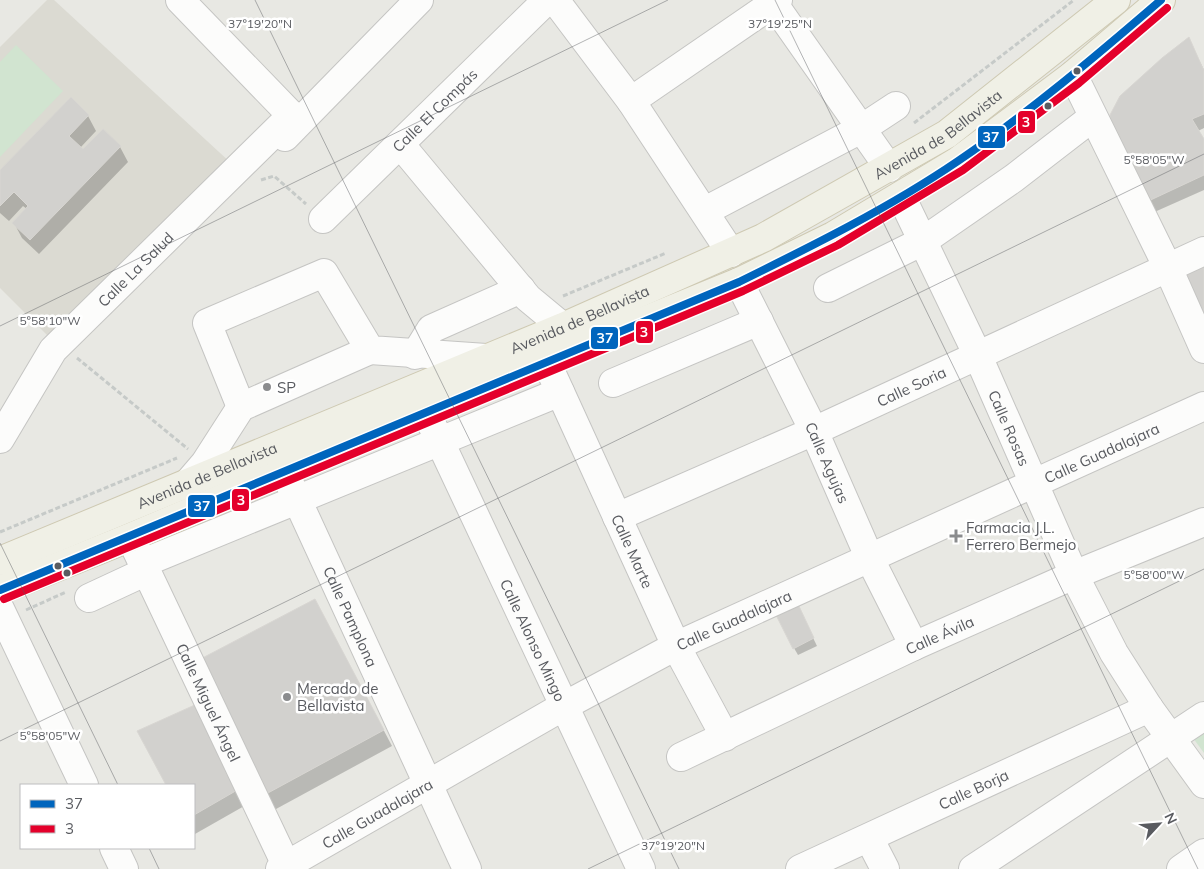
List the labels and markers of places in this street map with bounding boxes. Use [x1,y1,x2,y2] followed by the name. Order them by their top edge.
[1072,66,1082,76] unlabelled marker
[1043,101,1053,111] unlabelled marker
[277,378,296,397] place label: SP
[261,381,273,393] marker: SP
[966,518,1076,554] place label: Farmacia J.L. Ferrero Bermejo
[950,530,962,542] marker: Farmacia J.L. Ferrero Bermejo
[53,561,63,571] unlabelled marker
[62,568,72,578] unlabelled marker
[297,679,378,715] place label: Mercado de Bellavista
[281,691,293,703] marker: Mercado de Bellavista

